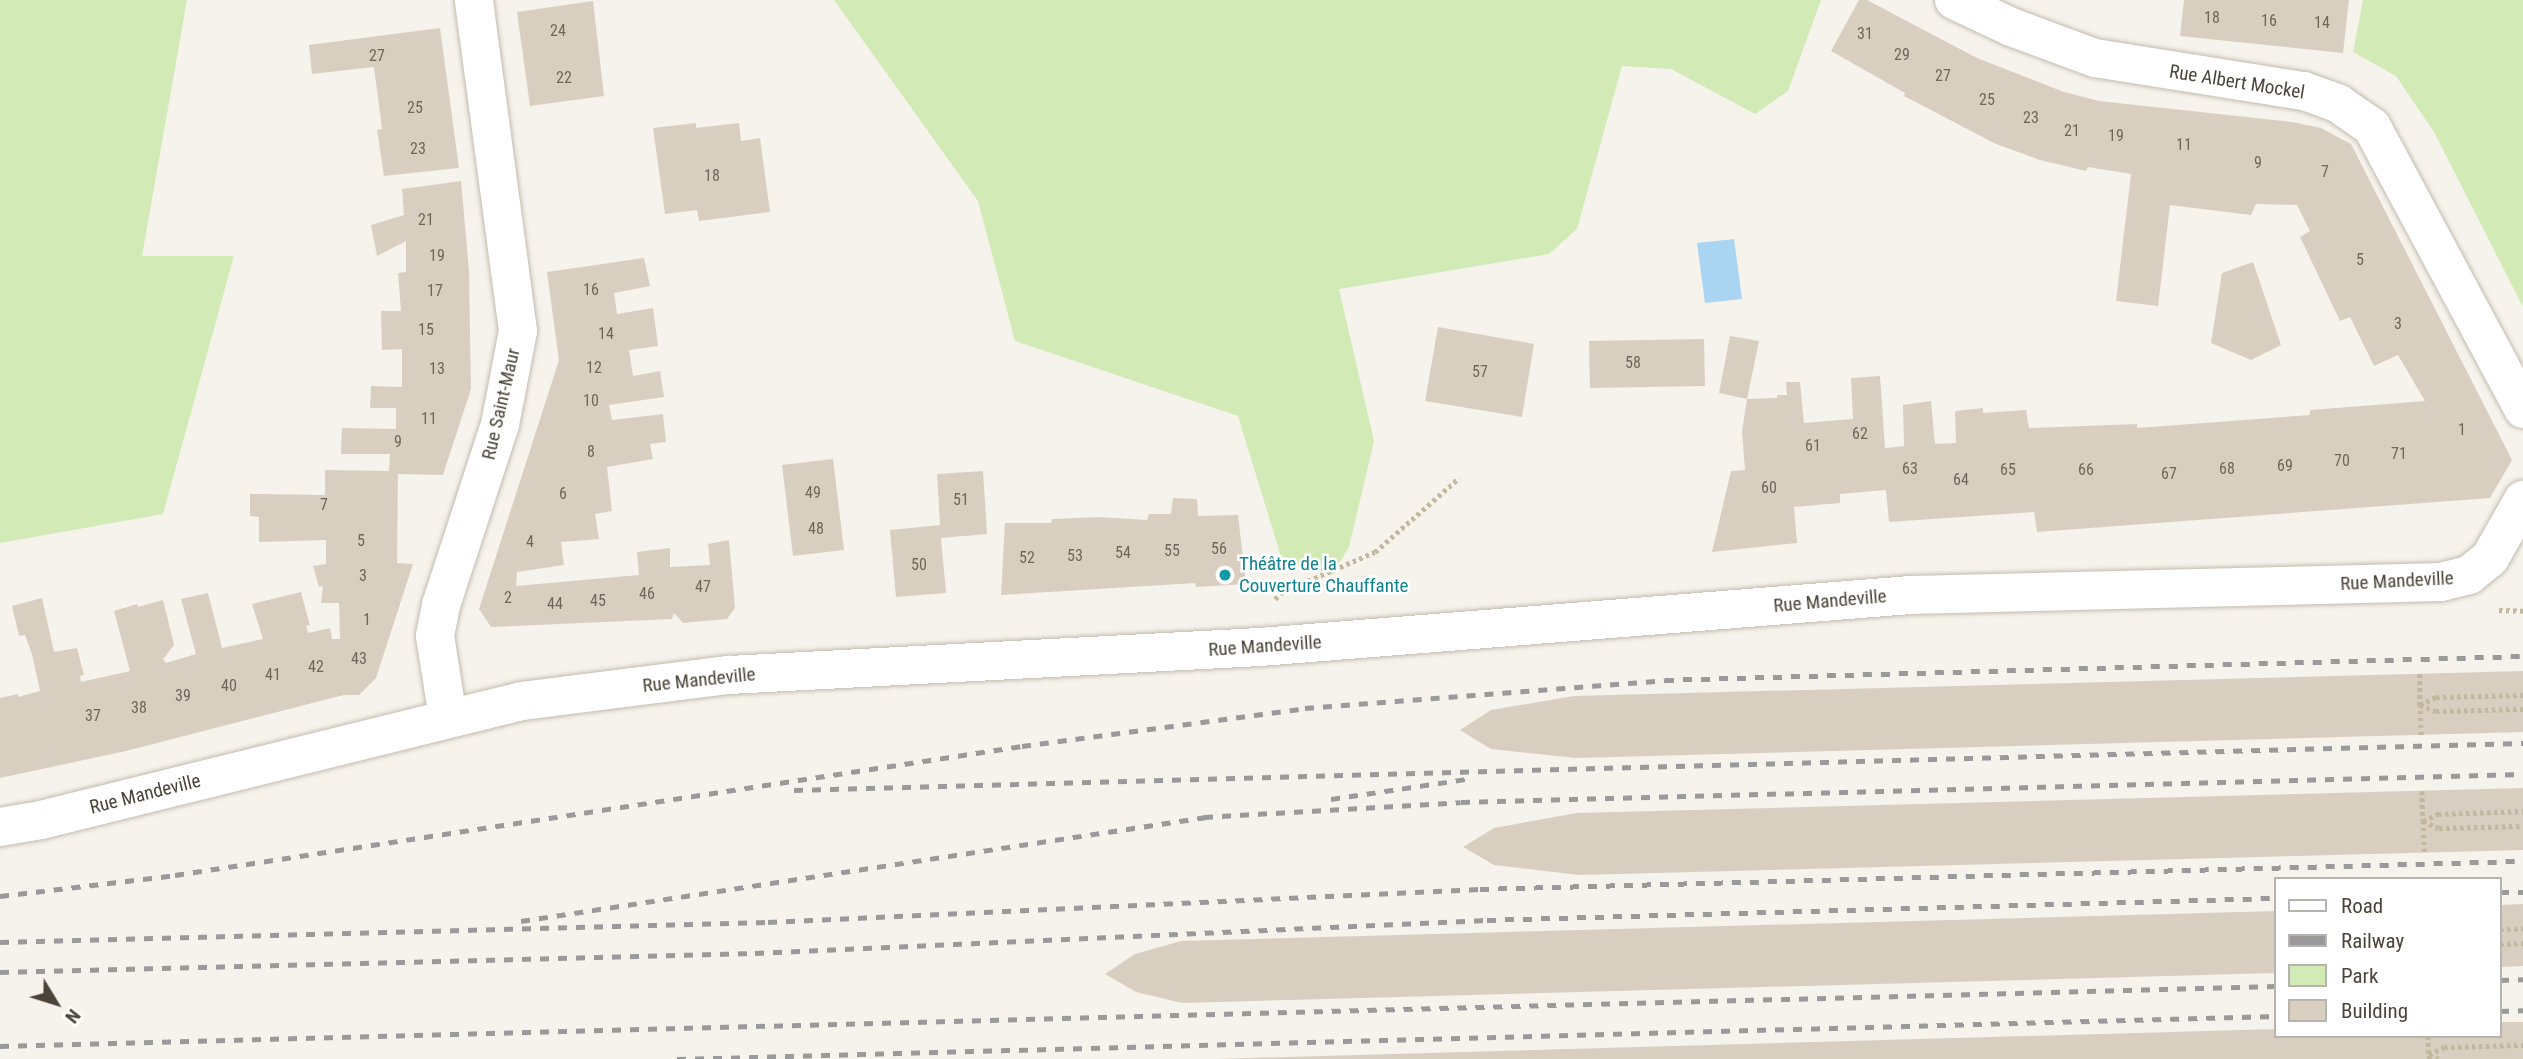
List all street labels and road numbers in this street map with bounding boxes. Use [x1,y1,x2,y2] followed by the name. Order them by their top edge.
[2168,60,2306,104] street label: Rue Albert Mockel
[477,346,525,462] street label: Rue Saint-Maur
[2340,567,2454,595] street label: Rue Mandeville
[1772,585,1888,617] street label: Rue Mandeville
[1208,631,1322,661] street label: Rue Mandeville
[641,663,757,697] street label: Rue Mandeville
[87,769,203,819] street label: Rue Mandeville

